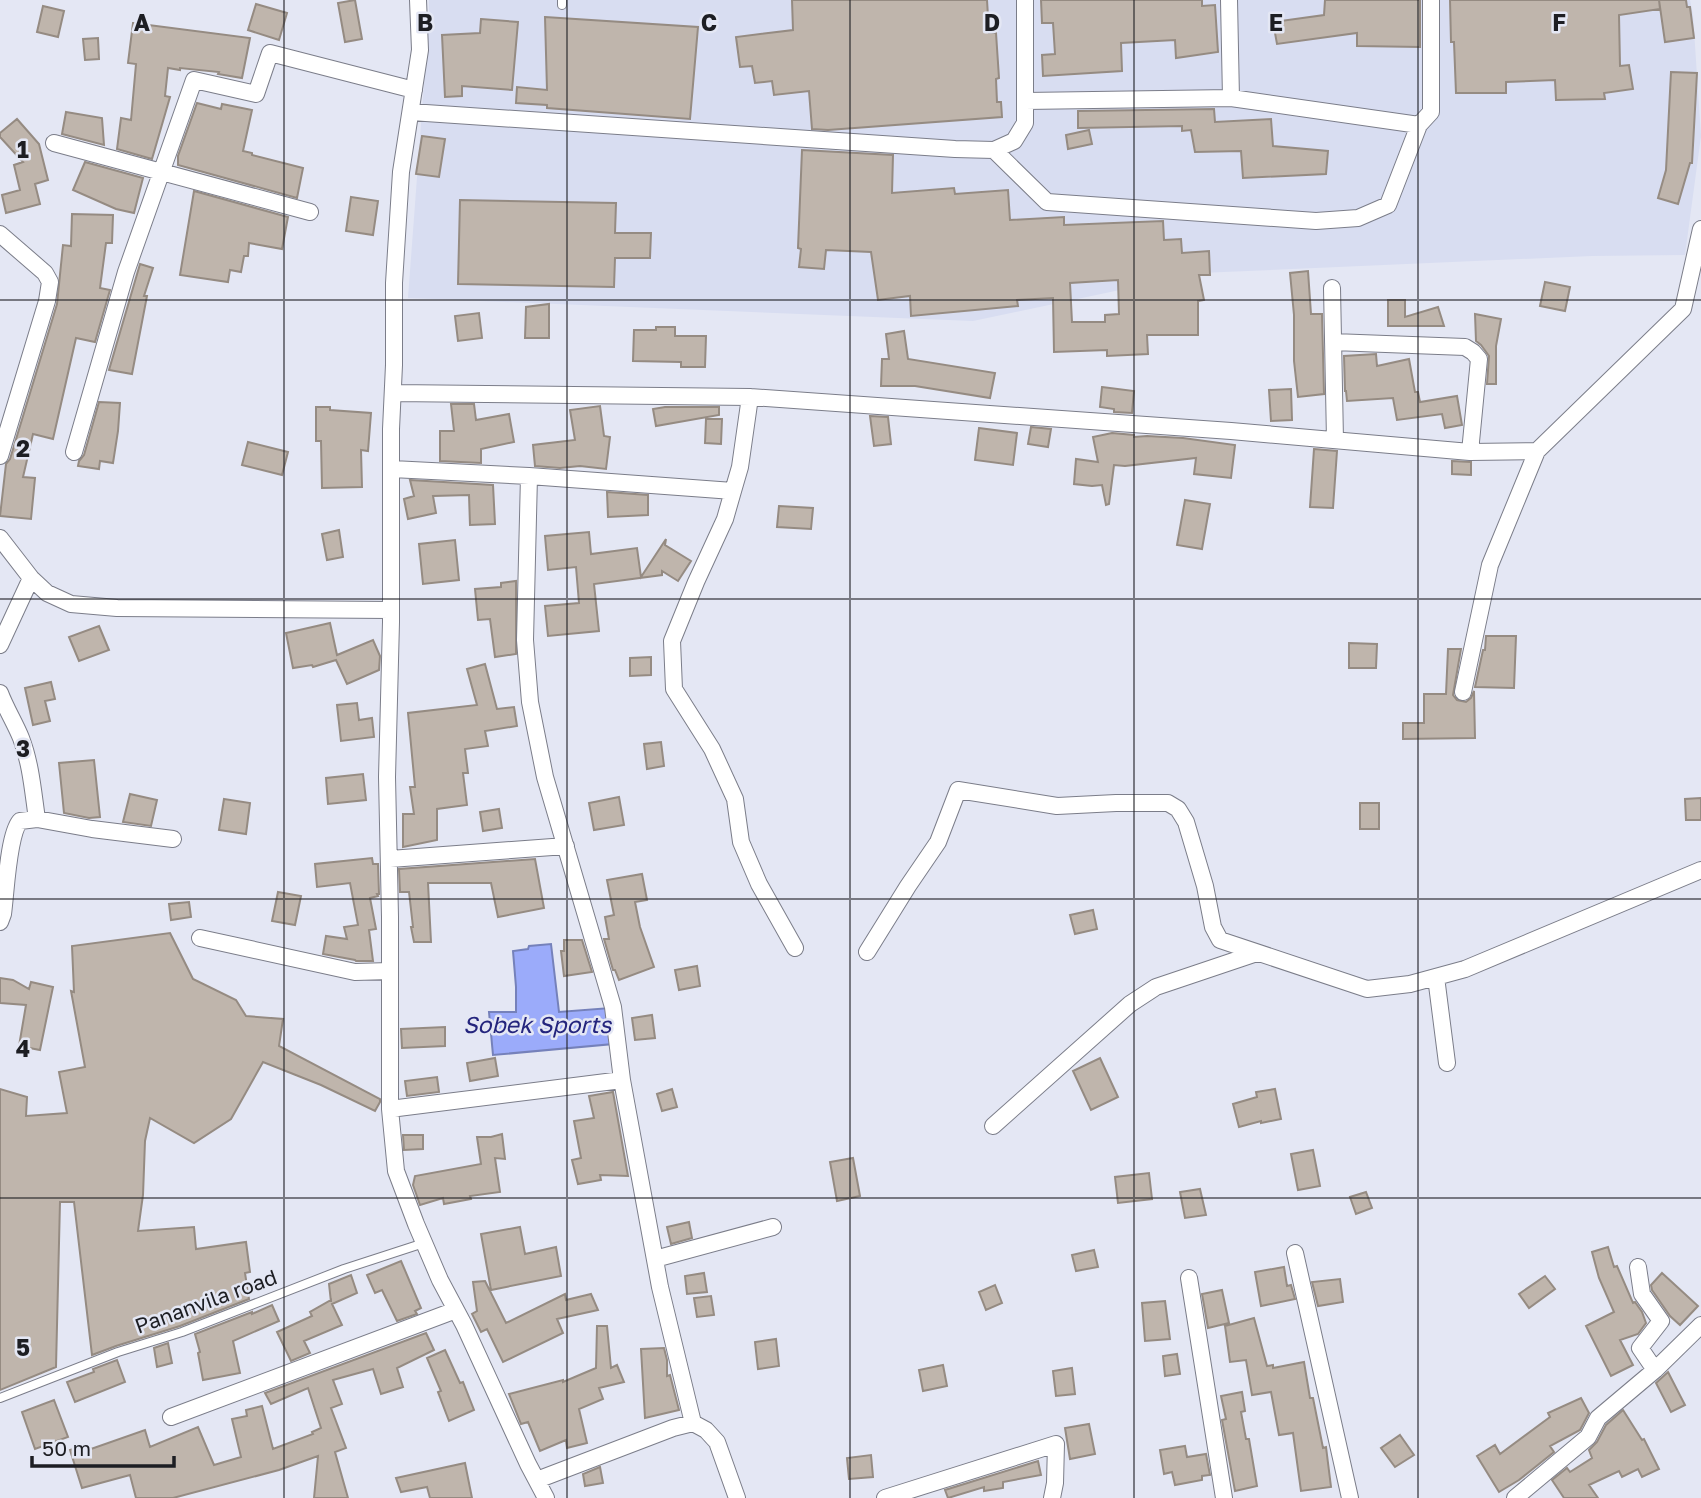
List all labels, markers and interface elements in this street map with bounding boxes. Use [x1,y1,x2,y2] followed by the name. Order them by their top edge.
[134,8,151,36] text: A
[417,8,433,36] text: B
[701,8,717,36] text: C
[984,8,1000,36] text: D
[1269,8,1283,36] text: E
[1552,8,1566,36] text: F
[17,135,29,163] text: 1
[16,434,30,462] text: 2
[16,734,30,762] text: 3
[463,1010,612,1038] water label: Sobek Sports
[16,1034,30,1062] text: 4
[131,1263,280,1339] street label: Pananvila road
[16,1333,30,1361] text: 5
[32,1424,173,1468] scale bar
[42,1435,91,1461] text: 50 m

